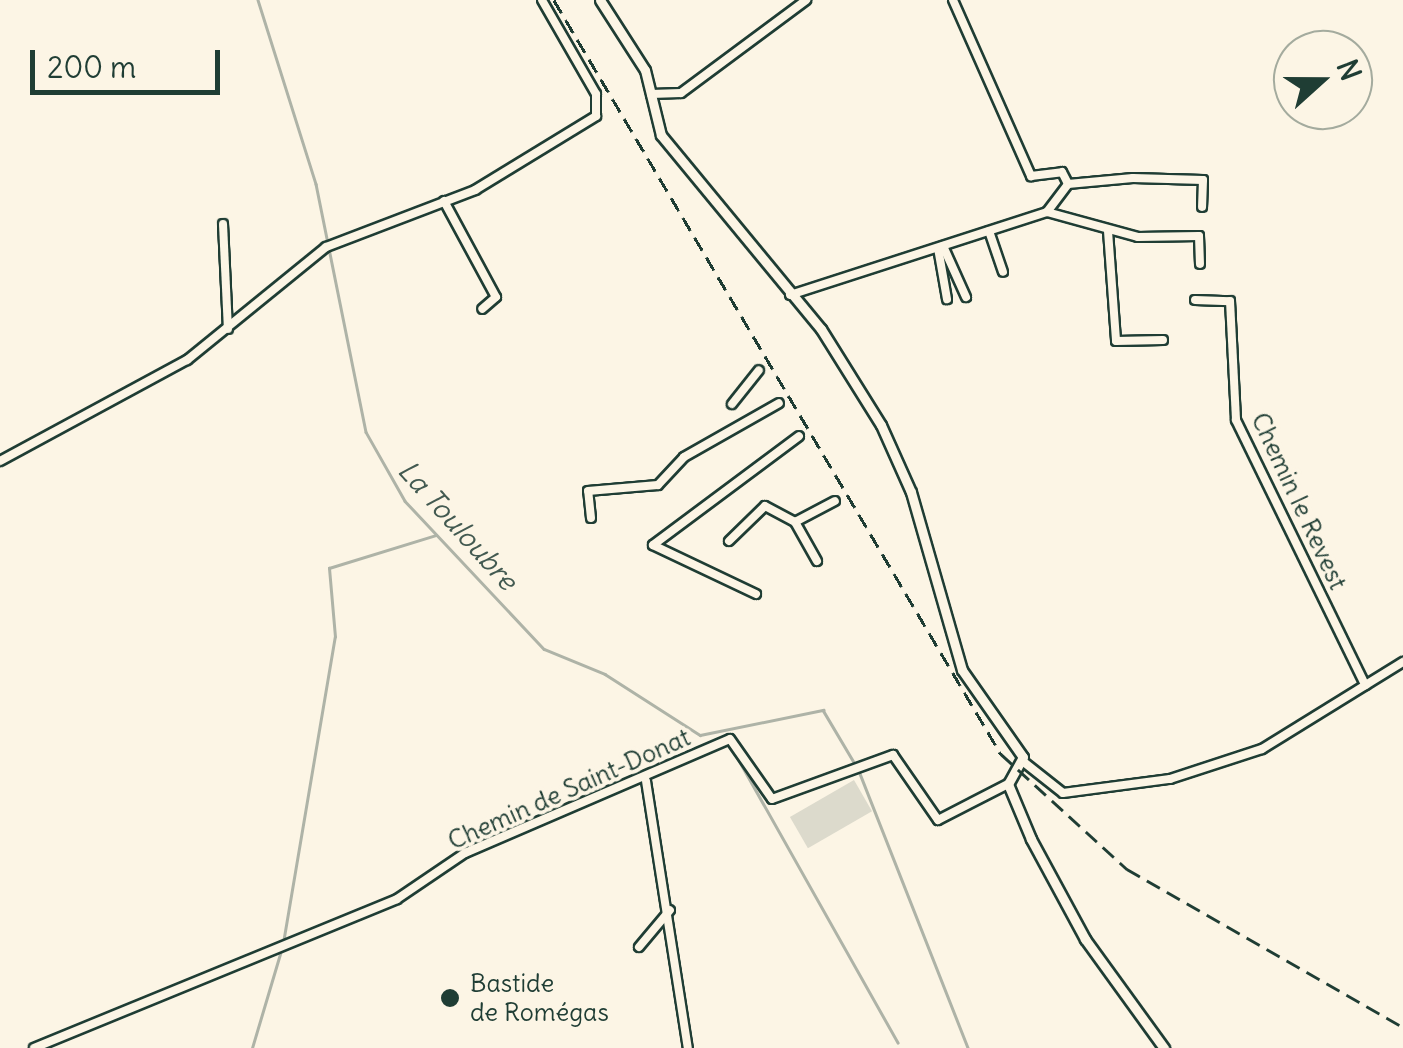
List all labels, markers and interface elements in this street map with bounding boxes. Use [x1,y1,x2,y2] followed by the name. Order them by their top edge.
[35,30,225,92] scale bar
[1273,30,1373,130] north arrow
[47,48,136,86] text: 200 m
[1329,54,1369,85] text: N
[1245,408,1353,594] street label: Chemin le Revest
[391,454,525,596] water label: La Touloubre
[443,722,695,856] street label: Chemin de Saint-Donat
[470,969,609,1028] place label: Bastide de Romégas
[439,987,461,1009] marker: Bastide de Romégas

